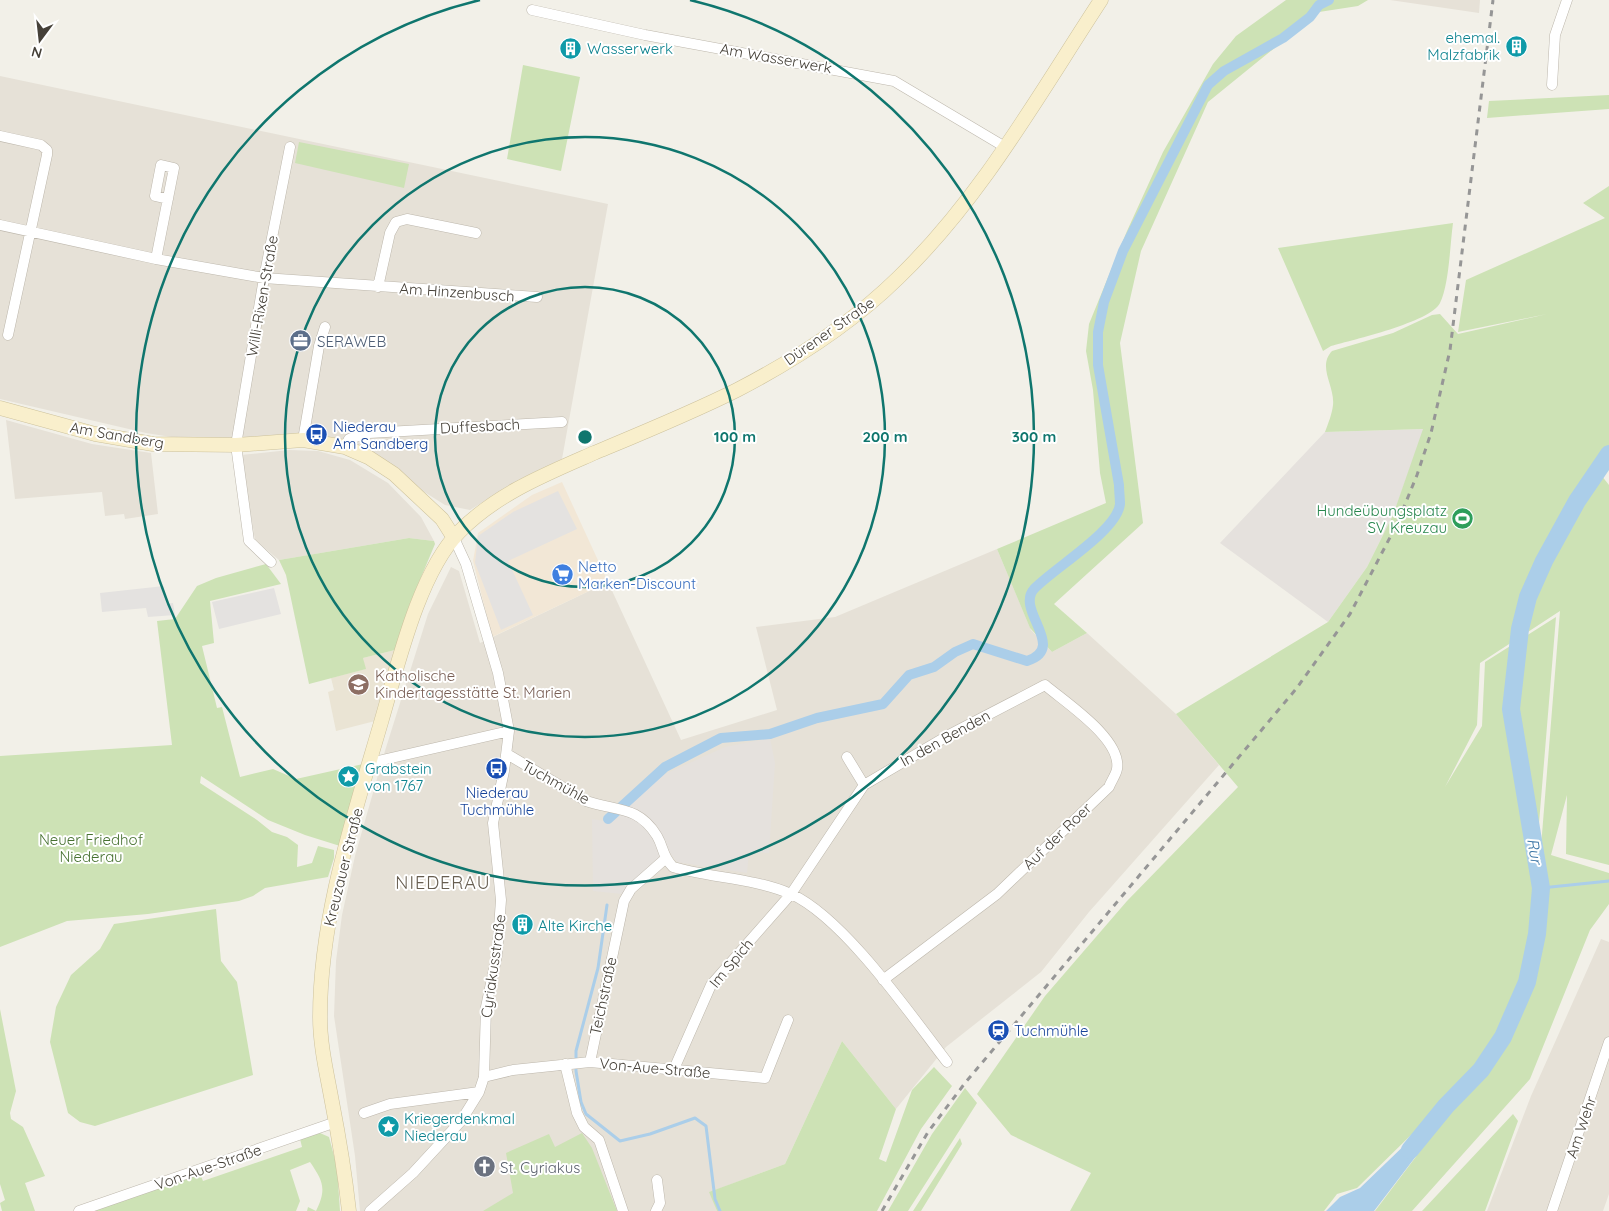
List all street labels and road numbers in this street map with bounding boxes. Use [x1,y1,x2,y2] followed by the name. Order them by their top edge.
[718,39,834,77] street label: Am Wasserwerk
[242,234,282,358] street label: Willi-Rixen-Straße
[399,279,515,305] street label: Am Hinzenbusch
[780,293,878,369] street label: Dürener Straße
[440,414,520,438] street label: Duffesbach
[68,417,166,453] street label: Am Sandberg
[897,705,993,771] street label: In den Benden
[519,756,593,808] street label: Tuchmühle
[1019,798,1096,874] street label: Auf der Roer
[319,806,367,928] street label: Kreuzauer Straße
[476,913,510,1019] street label: Cyriakusstraße
[705,934,757,992] street label: Im Spich
[585,955,621,1037] street label: Teichstraße
[599,1054,711,1082] street label: Von-Aue-Straße
[1562,1093,1601,1161] street label: Am Wehr
[152,1140,264,1194] street label: Von-Aue-Straße

